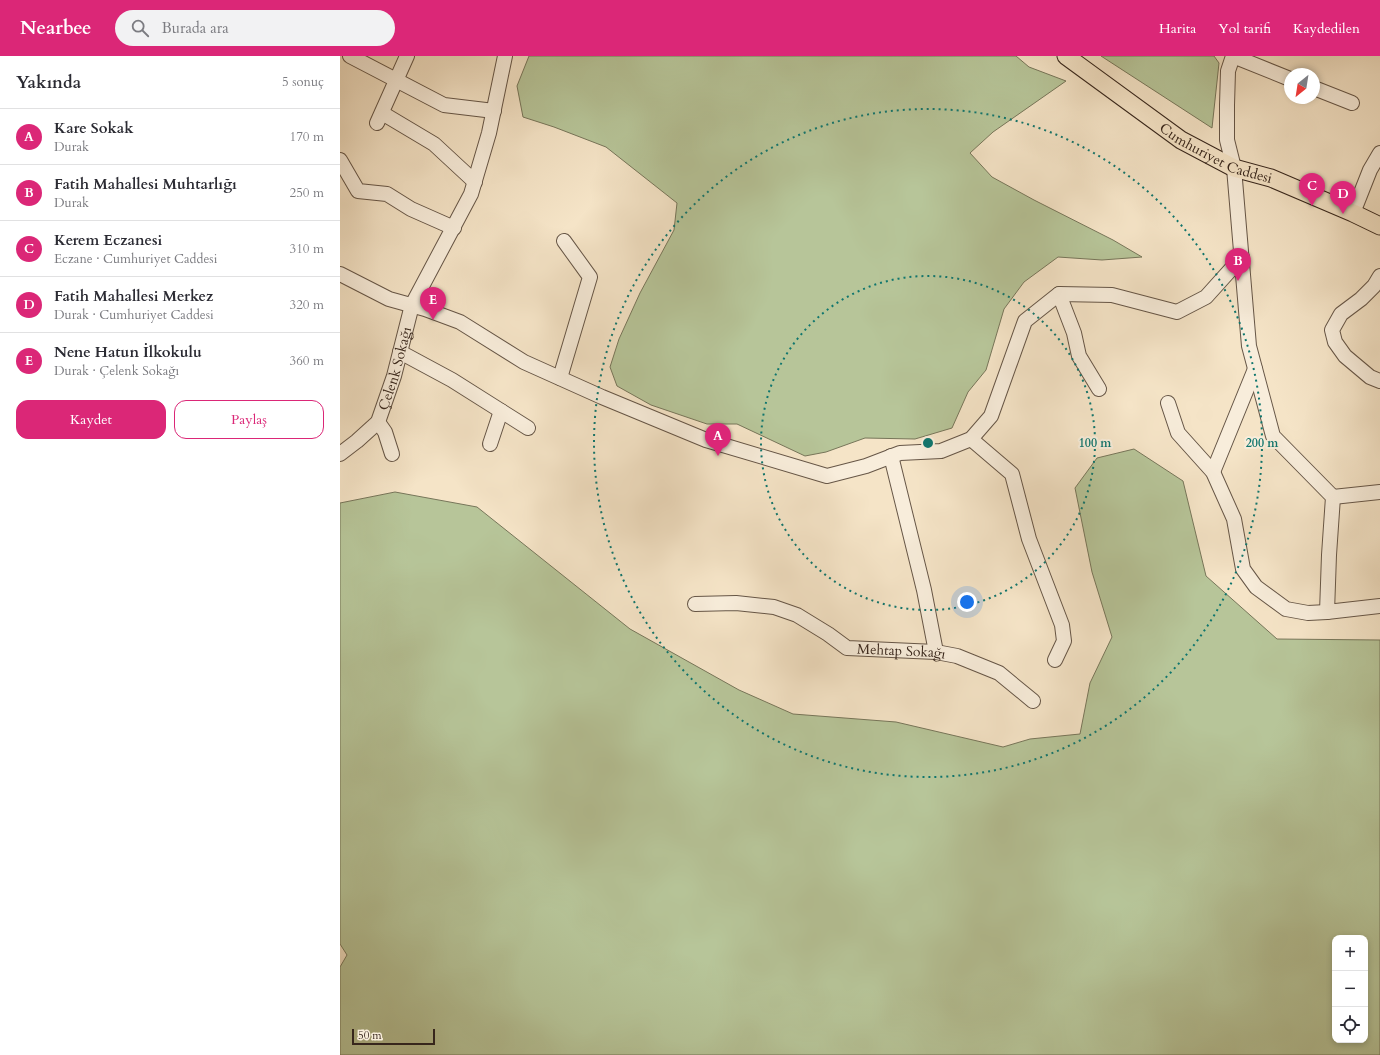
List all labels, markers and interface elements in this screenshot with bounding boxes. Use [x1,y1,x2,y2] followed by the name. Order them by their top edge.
[115,10,395,46] search box
[20,15,91,41] text: Nearbee
[129,17,151,39] icon: search
[161,18,229,38] text: Burada ara
[1159,19,1196,38] text: Harita
[1218,19,1271,38] text: Yol tarifi
[1293,19,1360,38] text: Kaydedilen
[1284,68,1320,104] north arrow
[16,71,81,94] text: Yakında
[282,73,324,91] text: 5 sonuç
[54,118,134,138] text: Kare Sokak
[1156,118,1274,187] street label: Cumhuriyet Caddesi
[24,128,34,146] text: A
[290,128,324,146] text: 170 m
[54,138,89,156] text: Durak
[1299,173,1325,206] pin: C
[54,174,237,194] text: Fatih Mahallesi Muhtarlığı
[1330,181,1356,214] pin: D
[24,184,34,202] text: B
[290,184,324,202] text: 250 m
[54,194,89,212] text: Durak
[54,230,162,250] text: Kerem Eczanesi
[24,240,34,258] text: C
[290,240,324,258] text: 310 m
[1225,248,1251,281] pin: B
[54,250,217,268] text: Eczane · Cumhuriyet Caddesi
[54,286,213,306] text: Fatih Mahallesi Merkez
[420,287,446,320] pin: E
[23,296,35,314] text: D
[290,296,324,314] text: 320 m
[54,306,214,324] text: Durak · Cumhuriyet Caddesi
[373,324,416,413] street label: Çelenk Sokağı
[54,342,202,362] text: Nene Hatun İlkokulu
[25,352,33,370] text: E
[290,352,324,370] text: 360 m
[54,362,179,380] text: Durak · Çelenk Sokağı
[16,400,166,439] button: Kaydet
[174,400,324,439] button: Paylaş
[705,423,731,456] pin: A
[1079,435,1112,451] text: 100 m
[1246,435,1279,451] text: 200 m
[921,436,935,450] centre of rings
[957,592,977,612] your location
[857,639,947,663] street label: Mehtap Sokağı
[1332,935,1368,1043] map controls
[1332,935,1368,971] button: +
[1332,971,1368,1007] button: −
[1332,1007,1368,1043] button: locate
[352,1027,435,1046] scale bar
[358,1028,382,1043] text: 50 m

